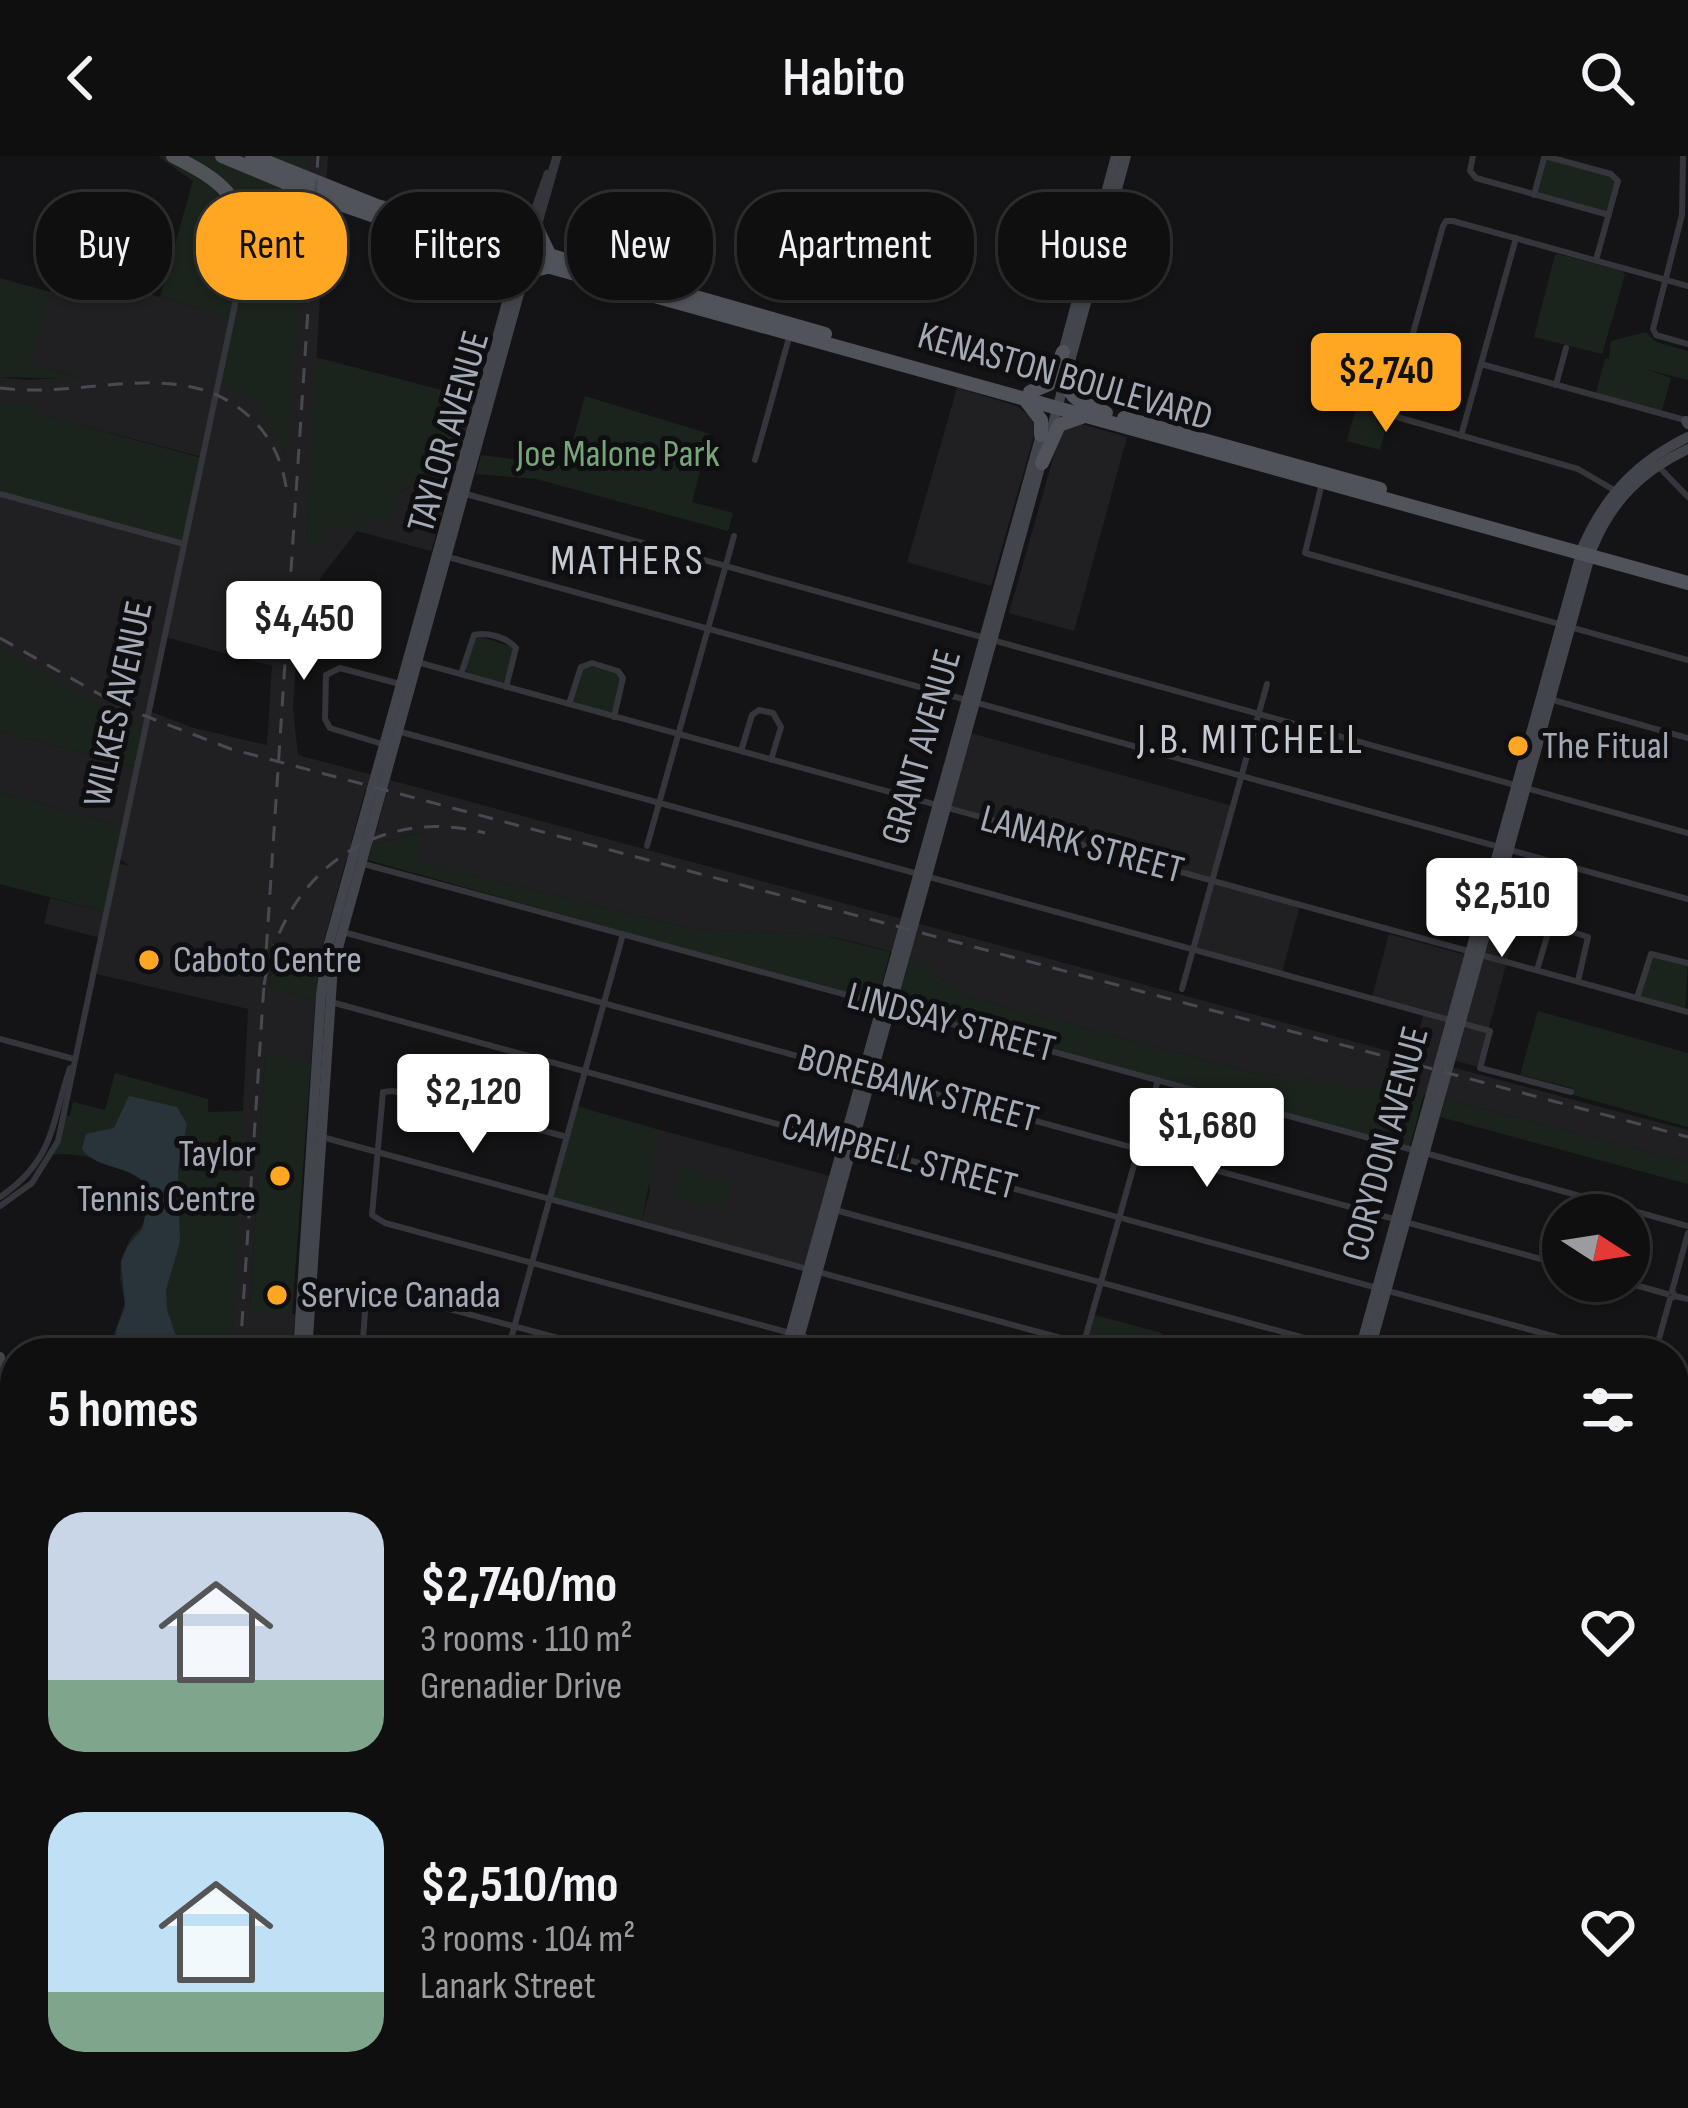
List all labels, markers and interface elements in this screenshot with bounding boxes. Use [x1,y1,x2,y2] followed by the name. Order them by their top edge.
[48,45,114,111] icon: back
[1574,45,1640,111] icon: search
[782,46,906,111] text: Habito
[36,192,172,300] chip: Buy
[196,192,347,300] chip: Rent
[371,192,543,300] chip: Filters
[567,192,713,300] chip: New
[737,192,974,300] chip: Apartment
[998,192,1170,300] chip: House
[913,313,1217,441] street label: KENASTON BOULEVARD
[398,326,500,538] street label: TAYLOR AVENUE
[1288,333,1484,435] pin: $2,740
[1338,348,1434,395] text: $2,740
[515,431,720,478] park label: Joe Malone Park
[550,536,706,587] district label: MATHERS
[206,581,402,683] pin: $4,450
[253,596,355,643] text: $4,450
[74,597,164,811] street label: WILKES AVENUE
[872,644,972,850] street label: GRANT AVENUE
[1136,715,1365,766] district label: J.B. MITCHELL
[1542,723,1669,770] place label: The Fitual
[1505,733,1531,759] marker: The Fitual
[975,795,1189,895] street label: LANARK STREET
[1404,858,1600,960] pin: $2,510
[1453,873,1551,920] text: $2,510
[173,937,362,984] place label: Caboto Centre
[136,947,162,973] marker: Caboto Centre
[842,973,1060,1073] street label: LINDSAY STREET
[1332,1022,1440,1266] street label: CORYDON AVENUE
[793,1034,1043,1144] street label: BOREBANK STREET
[375,1054,571,1156] pin: $2,120
[424,1069,522,1116] text: $2,120
[1109,1088,1305,1190] pin: $1,680
[776,1103,1022,1211] street label: CAMPBELL STREET
[1157,1103,1257,1150] text: $1,680
[77,1131,256,1223] place label: Taylor Tennis Centre
[267,1163,293,1189] marker: Taylor Tennis Centre
[1542,1194,1650,1302] north arrow
[1542,1194,1650,1302] map controls
[301,1272,501,1319] place label: Service Canada
[264,1282,290,1308] marker: Service Canada
[1575,1377,1641,1443] icon: filters
[48,1380,198,1441] text: 5 homes
[420,1555,617,1616] text: $2,740/mo
[144,1560,288,1704] icon: home
[1575,1599,1641,1665] icon: heart
[420,1616,633,1663] text: 3 rooms · 110 m²
[420,1663,622,1710] text: Grenadier Drive
[420,1855,619,1916] text: $2,510/mo
[144,1860,288,2004] icon: home
[1575,1899,1641,1965] icon: heart
[420,1916,635,1963] text: 3 rooms · 104 m²
[420,1963,596,2010] text: Lanark Street

